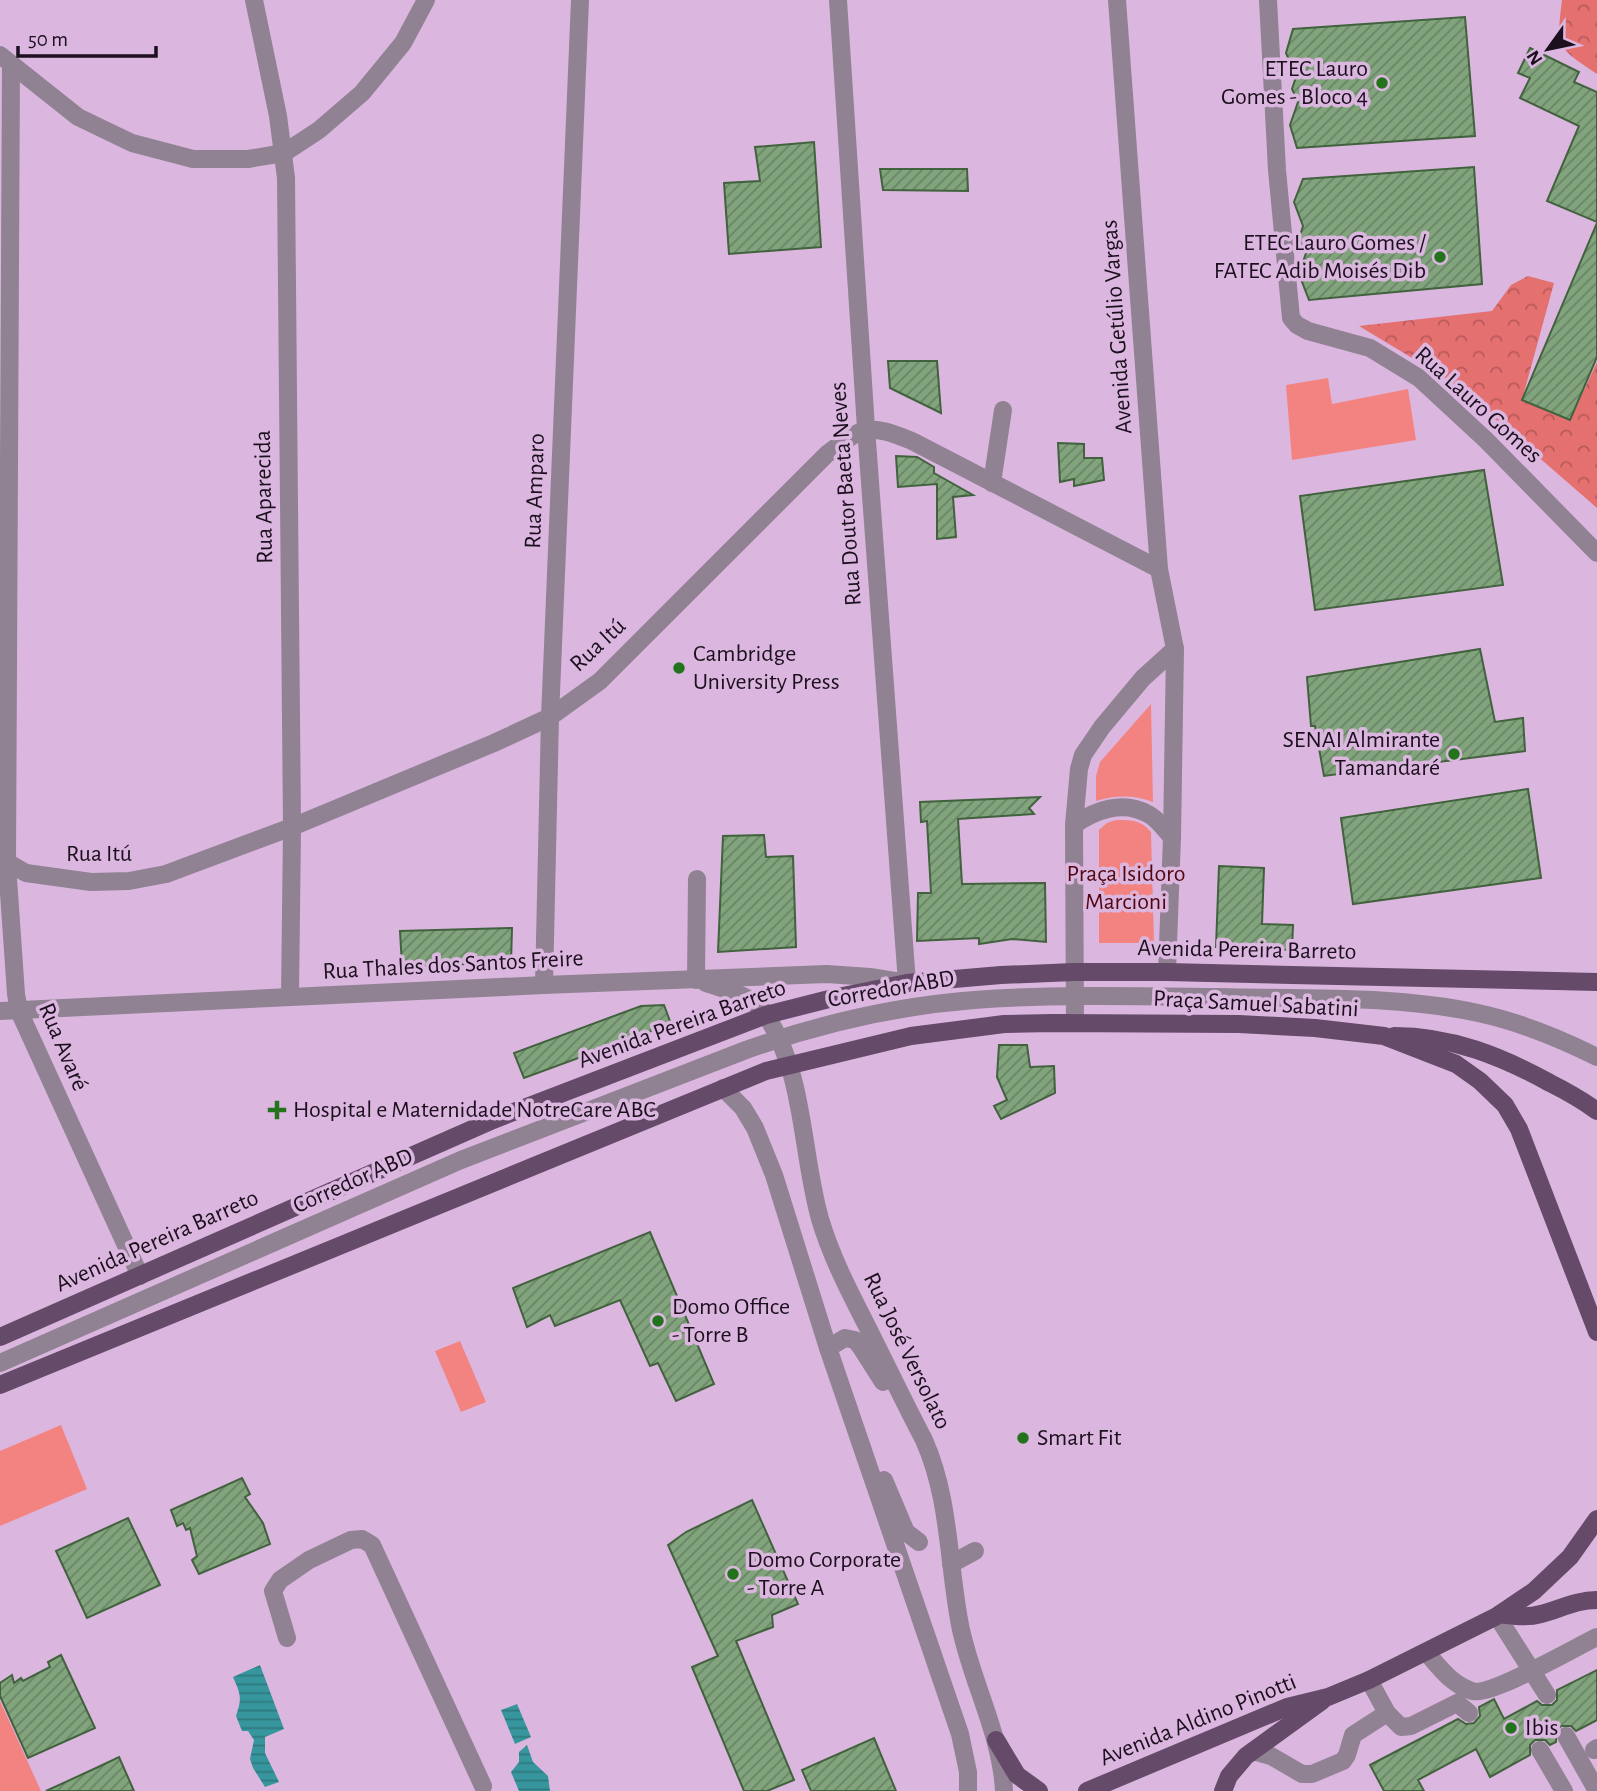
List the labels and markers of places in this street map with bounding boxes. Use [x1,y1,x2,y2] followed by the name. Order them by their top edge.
[1221,57,1368,109] place label: ETEC Lauro Gomes - Bloco 4
[1374,75,1390,91] marker: ETEC Lauro Gomes - Bloco 4
[1214,231,1426,283] place label: ETEC Lauro Gomes / FATEC Adib Moisés Dib
[1432,249,1448,265] marker: ETEC Lauro Gomes / FATEC Adib Moisés Dib
[693,642,840,694] place label: Cambridge University Press
[671,660,687,676] marker: Cambridge University Press
[1283,728,1440,780] place label: SENAI Almirante Tamandaré
[1446,746,1462,762] marker: SENAI Almirante Tamandaré
[293,1098,656,1122] place label: Hospital e Maternidade NotreCare ABC
[267,1100,287,1120] marker: Hospital e Maternidade NotreCare ABC
[672,1295,790,1347] place label: Domo Office - Torre B
[650,1313,666,1329] marker: Domo Office - Torre B
[1037,1426,1122,1450] place label: Smart Fit
[1015,1430,1031,1446] marker: Smart Fit
[747,1548,901,1600] place label: Domo Corporate - Torre A
[725,1566,741,1582] marker: Domo Corporate - Torre A
[1525,1716,1558,1740] place label: Ibis
[1503,1720,1519,1736] marker: Ibis

